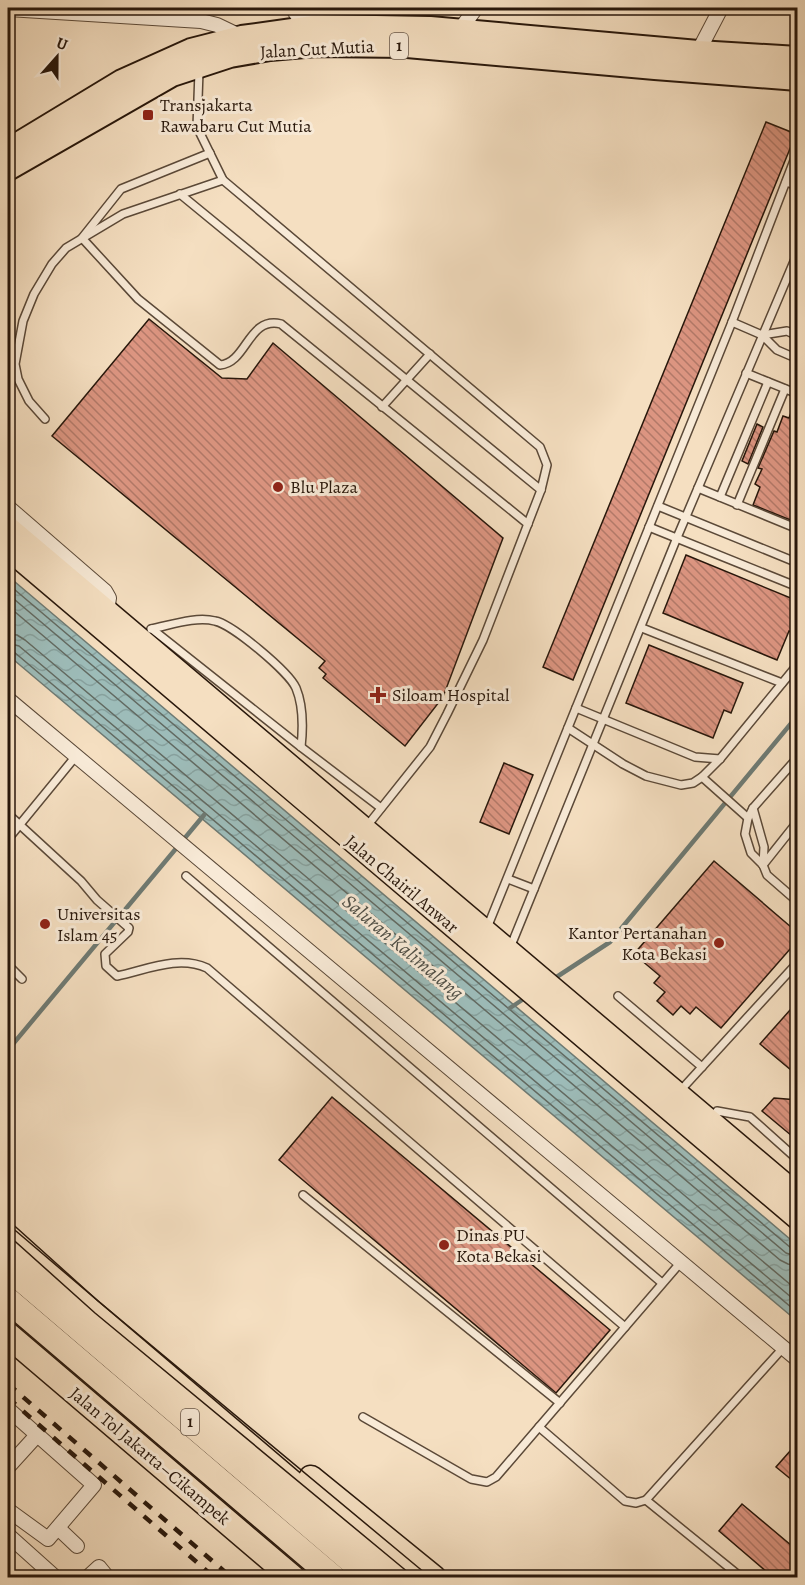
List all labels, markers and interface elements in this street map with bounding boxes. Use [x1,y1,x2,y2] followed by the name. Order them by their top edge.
[27,27,87,87] north arrow
[53,32,71,56] text: U
[390,33,408,59] road number: 1
[259,34,375,64] street label: Jalan Cut Mutia
[160,93,312,138] place label: Transjakarta Rawabaru Cut Mutia
[141,108,155,122] marker: Transjakarta Rawabaru Cut Mutia
[290,475,358,499] place label: Blu Plaza
[271,480,285,494] marker: Blu Plaza
[392,683,510,707] place label: Siloam Hospital
[369,686,387,704] marker: Siloam Hospital
[340,829,464,939] street label: Jalan Chairil Anwar
[337,888,470,1006] water label: Saluran Kalimalang
[57,902,140,947] place label: Universitas Islam 45
[38,917,52,931] marker: Universitas Islam 45
[568,921,707,966] place label: Kantor Pertanahan Kota Bekasi
[712,936,726,950] marker: Kantor Pertanahan Kota Bekasi
[456,1223,542,1268] place label: Dinas PU Kota Bekasi
[437,1238,451,1252] marker: Dinas PU Kota Bekasi
[65,1382,235,1530] street label: Jalan Tol Jakarta–Cikampek
[181,1409,199,1435] road number: 1

